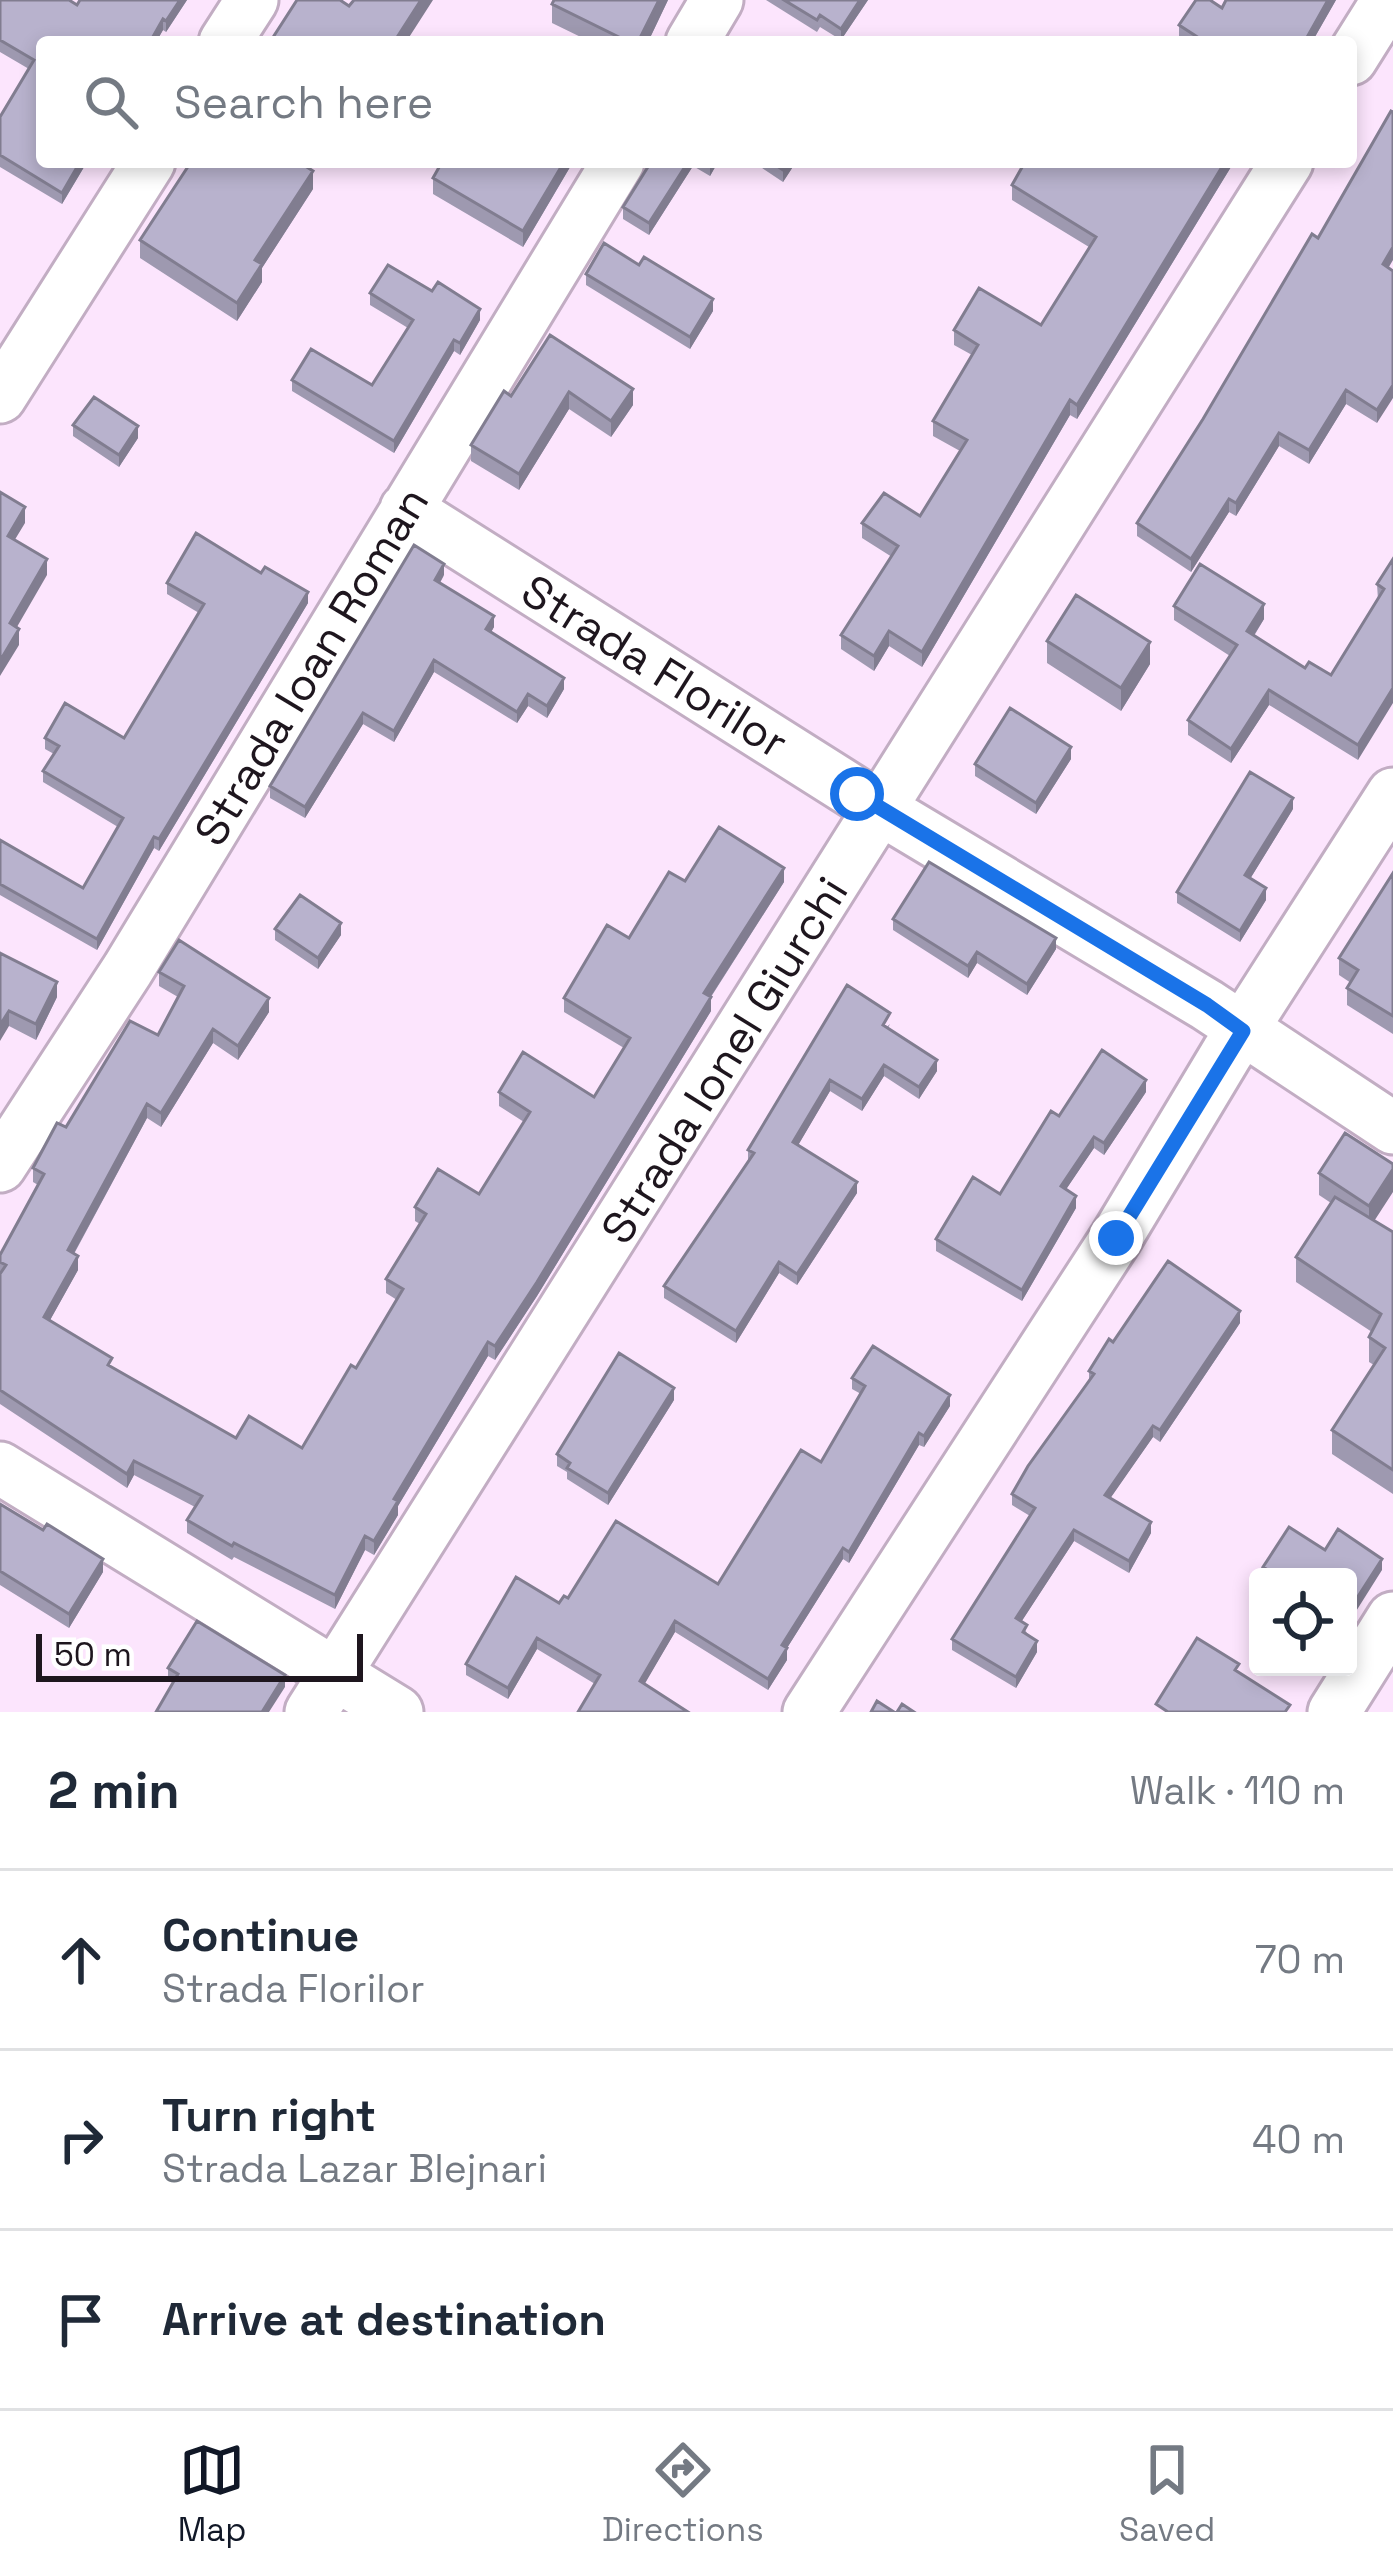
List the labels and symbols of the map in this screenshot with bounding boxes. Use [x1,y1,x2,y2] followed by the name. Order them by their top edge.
[182,477,441,856] street label: Strada Ioan Roman
[511,562,798,771] street label: Strada Florilor
[830,767,884,821] route start
[589,866,860,1254] street label: Strada Ionel Giurchi
[1089,1211,1143,1265] route end
[36,1628,363,1681] scale bar

